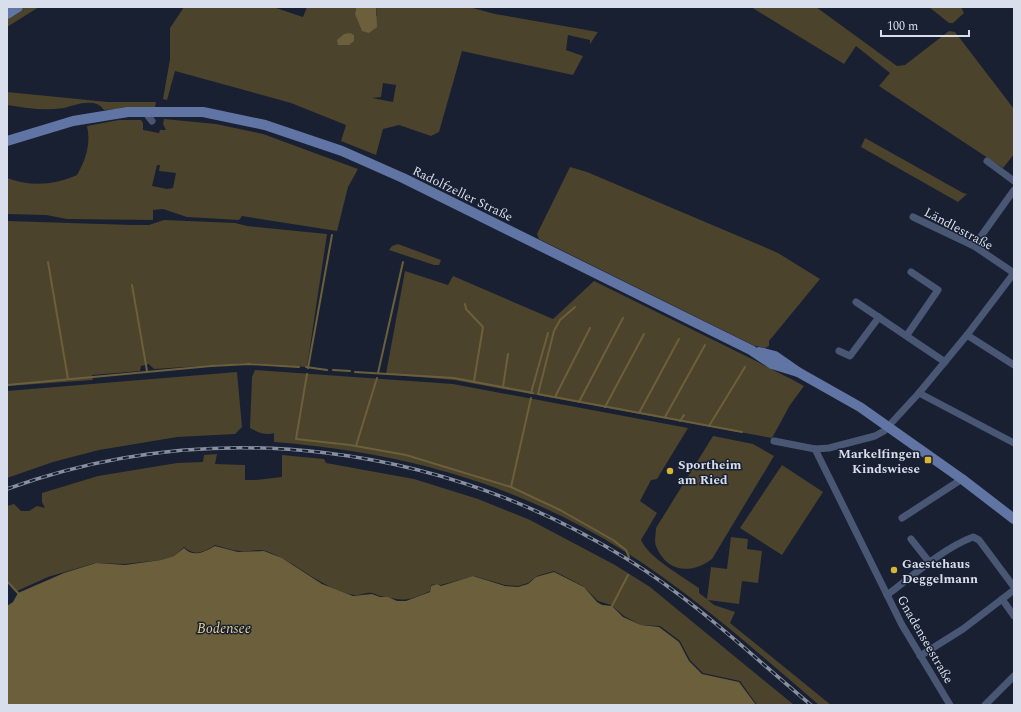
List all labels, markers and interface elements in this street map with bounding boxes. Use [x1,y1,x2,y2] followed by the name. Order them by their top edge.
[881,12,969,38] scale bar
[887,17,918,36] text: 100 m
[409,161,516,227] street label: Radolfzeller Straße
[920,202,997,255] street label: Ländlestraße
[838,444,920,479] place label: Markelfingen Kindswiese
[678,455,742,490] place label: Sportheim am Ried
[923,455,933,465] marker: Markelfingen Kindswiese
[665,466,675,476] marker: Sportheim am Ried
[902,554,978,589] place label: Gaestehaus Deggelmann
[889,565,899,575] marker: Gaestehaus Deggelmann
[892,592,959,687] street label: Gnadenseestraße
[197,618,251,639] water label: Bodensee

